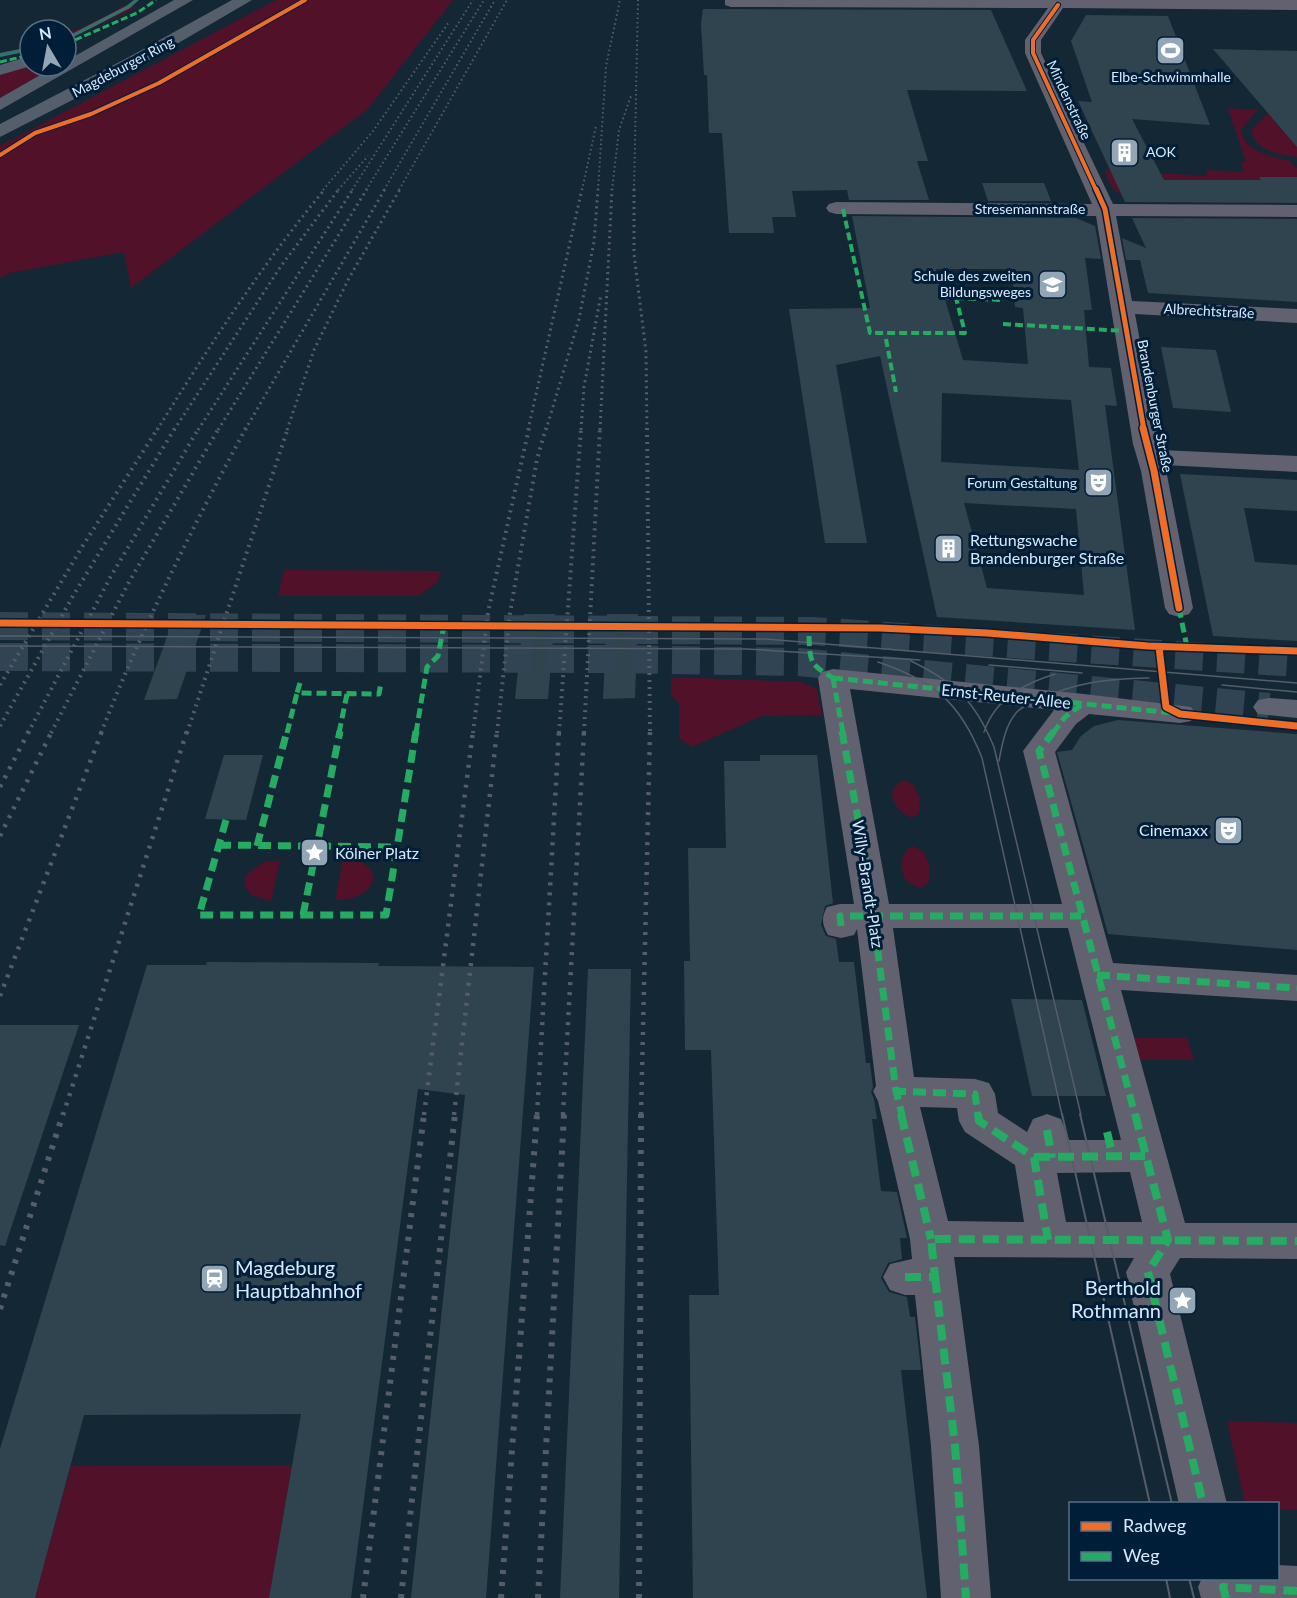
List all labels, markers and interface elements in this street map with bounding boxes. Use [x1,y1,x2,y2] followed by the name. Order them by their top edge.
[18,18,78,78] north arrow
[38,22,53,43] text: N
[69,33,177,101] street label: Magdeburger Ring
[1155,34,1187,66] sports icon: Elbe-Schwimmhalle
[1044,57,1095,142] street label: Mindenstraße
[1111,68,1231,85] place label: Elbe-Schwimmhalle
[1109,136,1141,168] building icon: AOK
[1146,143,1176,160] place label: AOK
[975,200,1085,217] street label: Stresemannstraße
[914,267,1031,300] place label: Schule des zweiten Bildungsweges
[1036,268,1068,300] school or university icon: Schule des zweiten Bildungsweges
[1163,300,1255,321] street label: Albrechtstraße
[1134,338,1177,474] street label: Brandenburger Straße
[1082,467,1114,499] theatre icon: Forum Gestaltung
[967,474,1077,491] place label: Forum Gestaltung
[970,530,1124,567] place label: Rettungswache Brandenburger Straße
[933,533,965,565] building icon: Rettungswache Brandenburger Straße
[940,679,1072,712] street label: Ernst-Reuter-Allee
[1213,814,1245,846] theatre icon: Cinemaxx
[849,818,888,949] street label: Willy-Brandt-Platz
[1139,820,1208,839] place label: Cinemaxx
[298,837,330,869] place icon: Kölner Platz
[335,843,419,862] place label: Kölner Platz
[235,1255,362,1302] place label: Magdeburg Hauptbahnhof
[198,1263,230,1295] station icon: Magdeburg Hauptbahnhof
[1071,1275,1161,1322] place label: Berthold Rothmann
[1166,1284,1198,1316] place icon: Berthold Rothmann
[1069,1502,1279,1580] legend
[1123,1514,1186,1536] text: Radweg
[1123,1544,1160,1566] text: Weg

